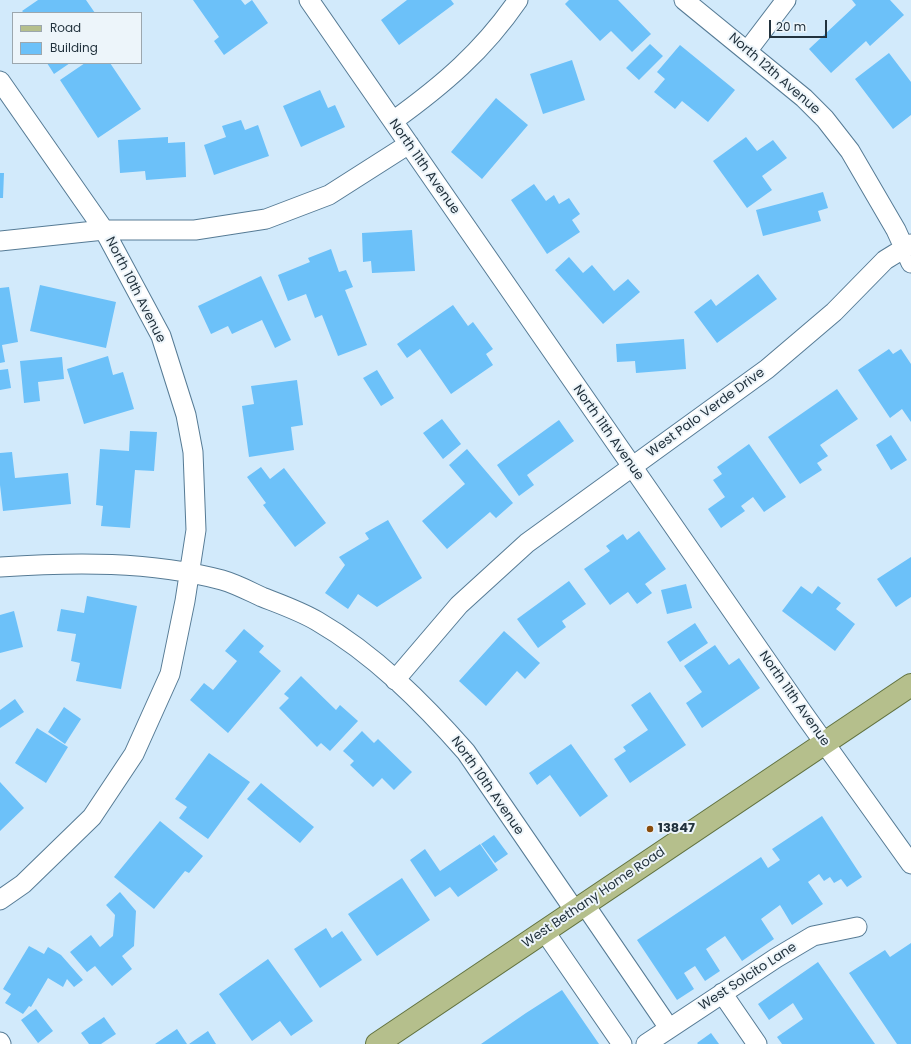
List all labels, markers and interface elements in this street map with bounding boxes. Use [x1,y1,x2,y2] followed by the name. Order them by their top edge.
[12,12,142,64] legend
[771,12,829,38] scale bar
[776,18,806,35] text: 20 m
[50,19,81,36] text: Road
[725,30,823,118] street label: North 12th Avenue
[50,39,98,56] text: Building
[385,116,463,218] street label: North 11th Avenue
[102,235,168,345] street label: North 10th Avenue
[644,365,768,461] street label: West Palo Verde Drive
[569,382,647,484] street label: North 11th Avenue
[755,648,833,750] street label: North 11th Avenue
[447,734,527,838] street label: North 10th Avenue
[658,821,695,837] place label: 13847
[645,824,655,834] marker: 13847
[520,844,668,952] street label: West Bethany Home Road
[696,940,800,1014] street label: West Solcito Lane

